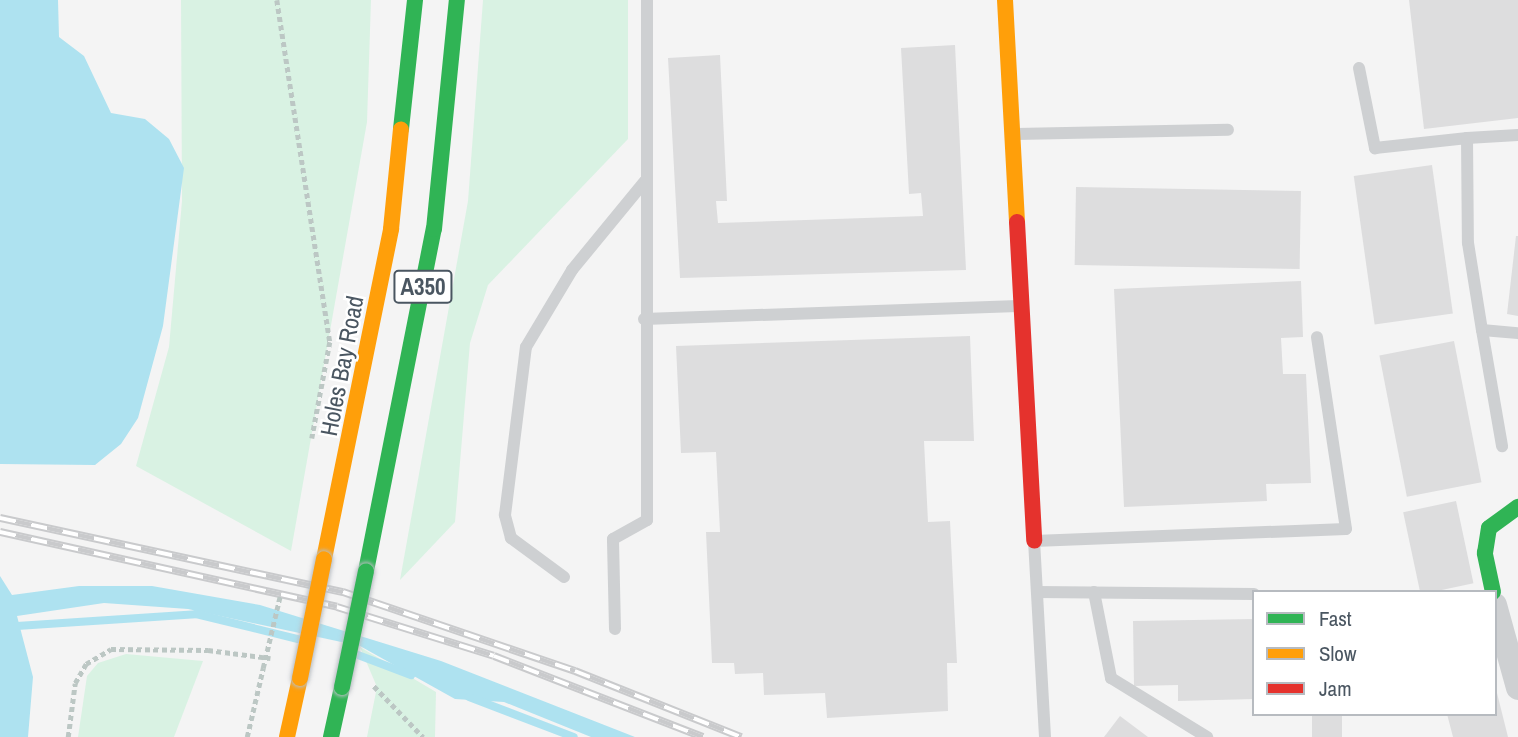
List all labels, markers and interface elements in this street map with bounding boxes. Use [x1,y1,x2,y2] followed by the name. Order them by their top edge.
[393,268,453,306] road number: A350
[314,293,370,439] street label: Holes Bay Road
[1252,590,1497,716] legend
[1319,604,1352,633] text: Fast
[1319,639,1356,668] text: Slow
[1319,674,1352,703] text: Jam

